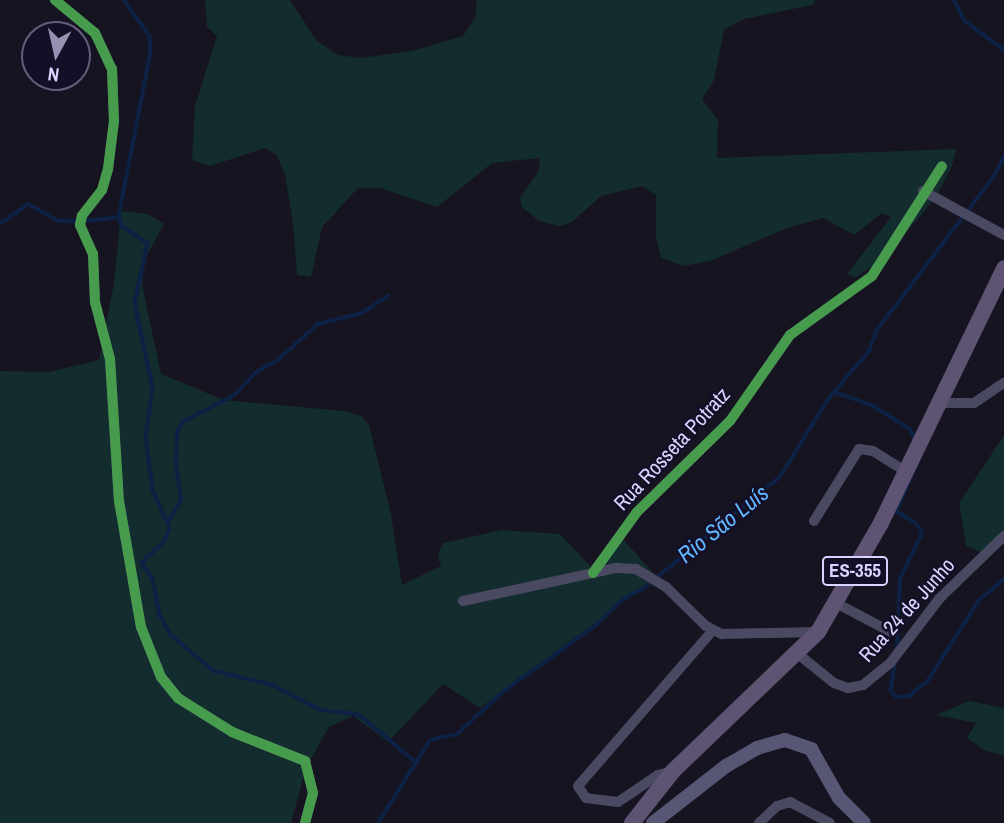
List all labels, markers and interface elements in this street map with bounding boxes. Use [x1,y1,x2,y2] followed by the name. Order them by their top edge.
[21,21,91,91] north arrow
[46,61,61,88] text: N
[609,382,735,516] street label: Rua Rosseta Potratz
[672,479,774,569] water label: Rio São Luís
[854,553,960,667] street label: Rua 24 de Junho
[822,556,888,586] road number: ES-355

